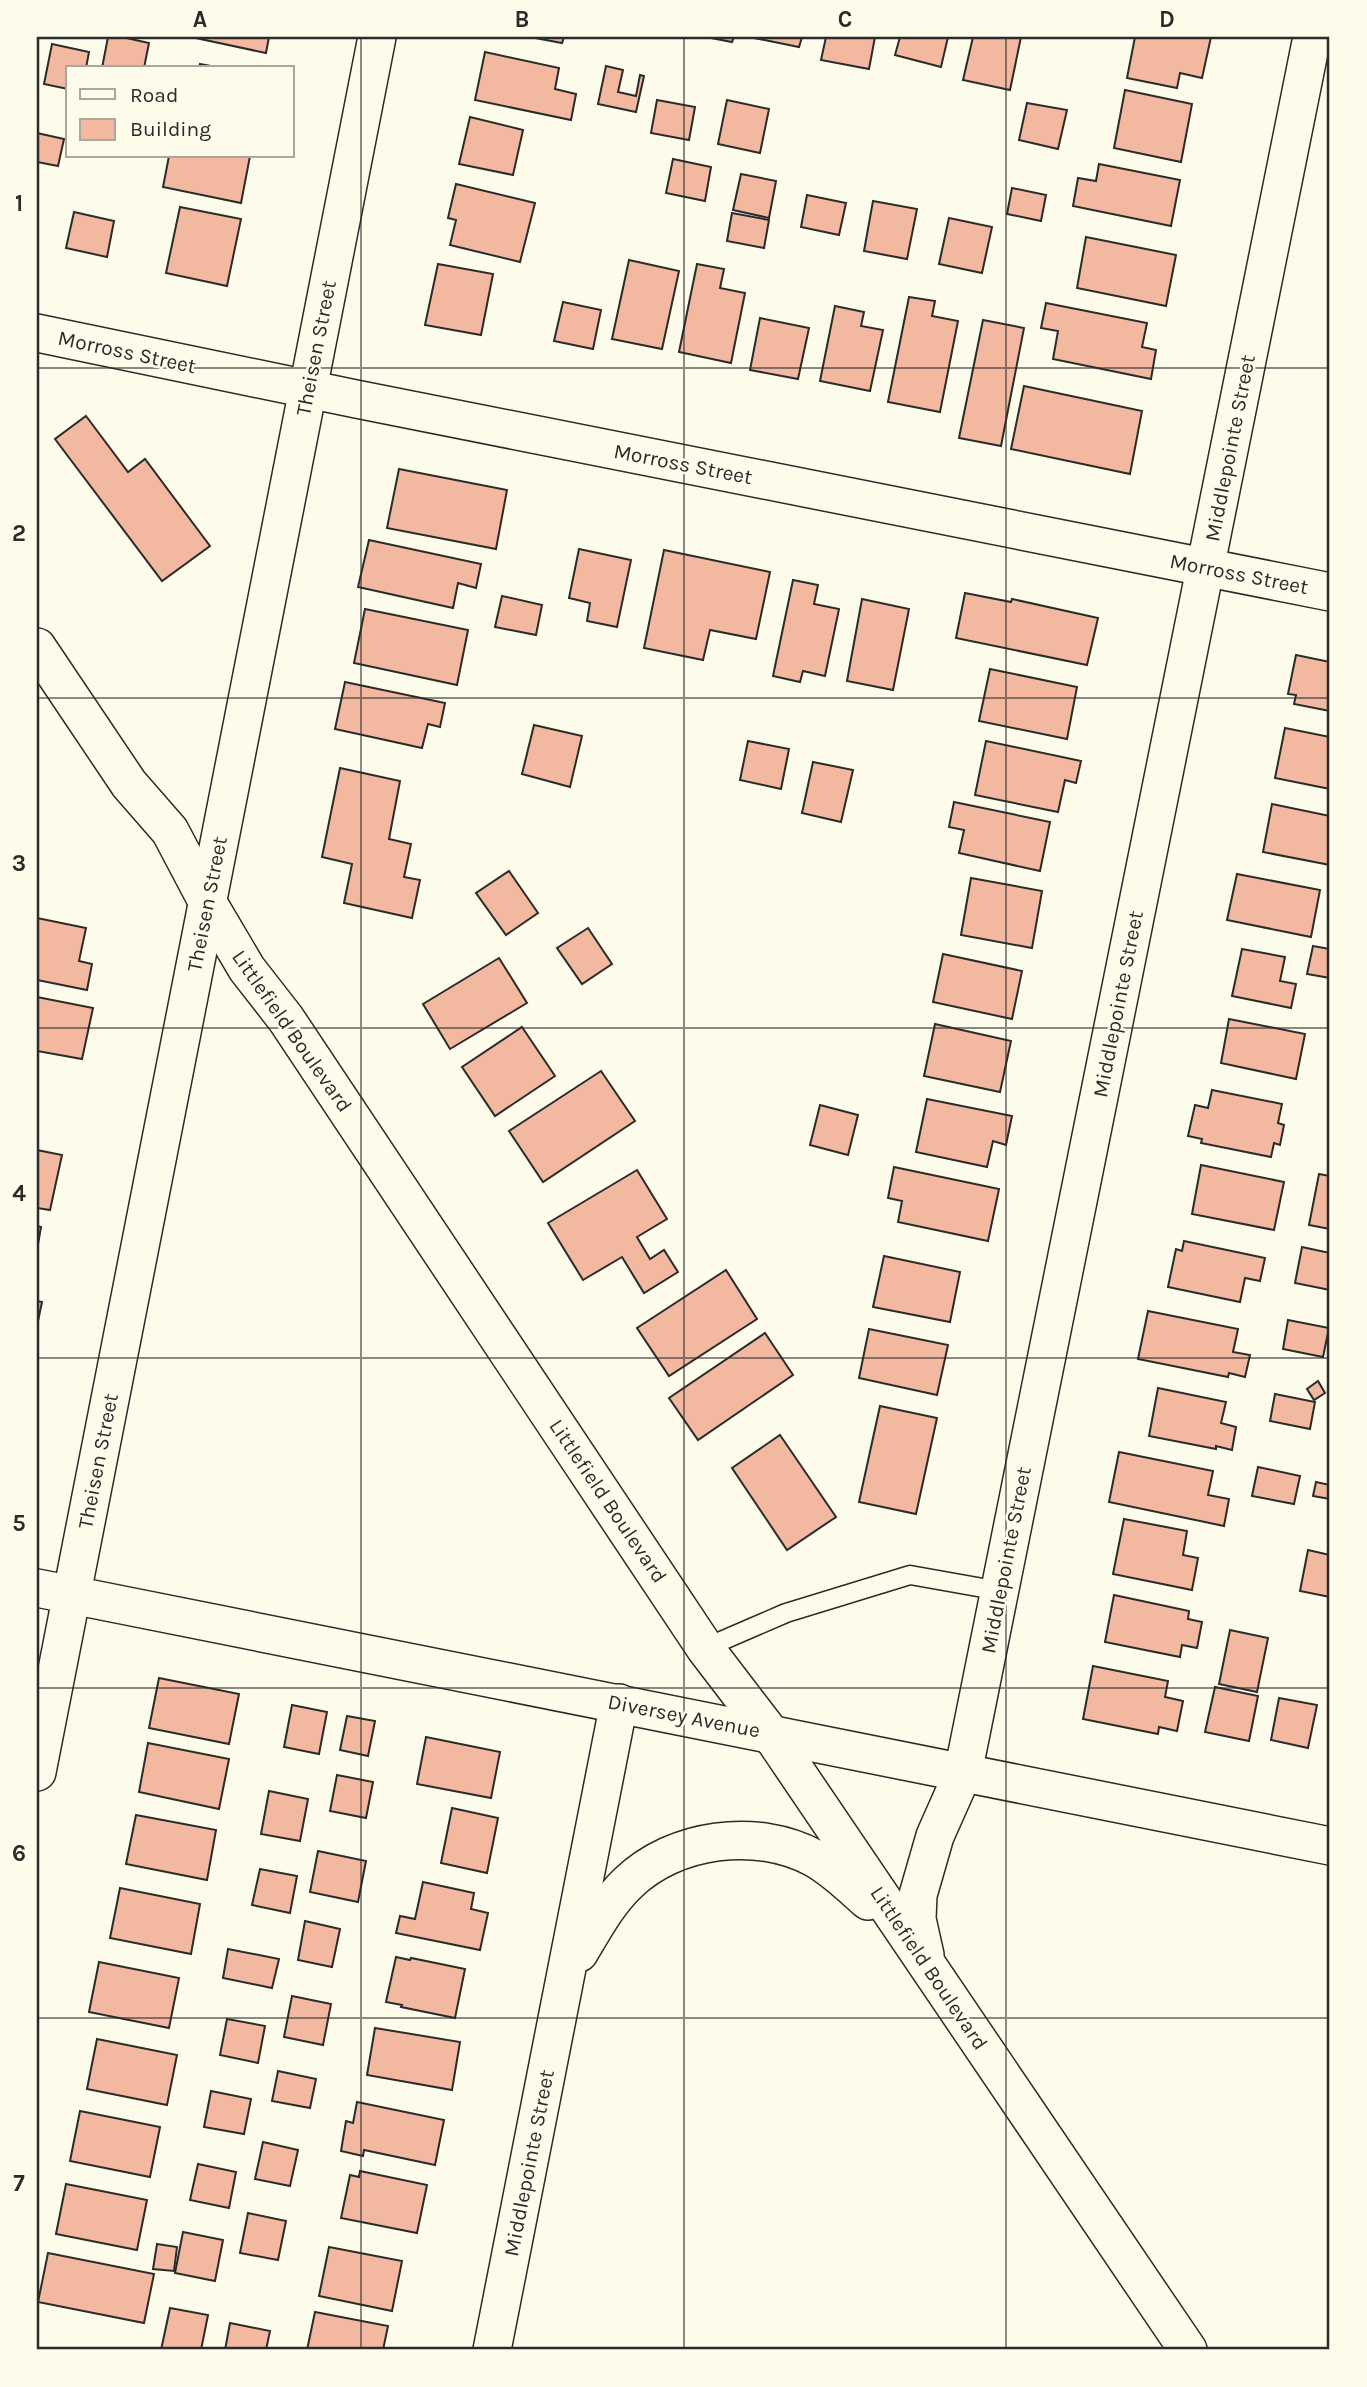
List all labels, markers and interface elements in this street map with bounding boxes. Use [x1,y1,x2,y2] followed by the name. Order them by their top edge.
[193,6,207,33] text: A
[515,6,529,33] text: B
[838,6,852,33] text: C
[1159,6,1175,33] text: D
[66,66,294,158] legend
[130,83,178,107] text: Road
[130,117,211,141] text: Building
[15,190,23,217] text: 1
[291,278,341,418] street label: Theisen Street
[56,326,198,378] street label: Morross Street
[1200,353,1260,543] street label: Middlepointe Street
[612,439,754,489] street label: Morross Street
[12,520,26,547] text: 2
[1168,549,1310,599] street label: Morross Street
[182,834,232,974] street label: Theisen Street
[12,850,26,877] text: 3
[1088,909,1148,1099] street label: Middlepointe Street
[227,945,357,1117] street label: Littlefield Boulevard
[12,1180,26,1207] text: 4
[73,1391,123,1531] street label: Theisen Street
[544,1415,672,1587] street label: Littlefield Boulevard
[976,1465,1036,1655] street label: Middlepointe Street
[12,1510,26,1537] text: 5
[606,1689,762,1743] street label: Diversey Avenue
[12,1840,26,1867] text: 6
[865,1882,993,2054] street label: Littlefield Boulevard
[499,2068,559,2258] street label: Middlepointe Street
[13,2170,25,2197] text: 7

